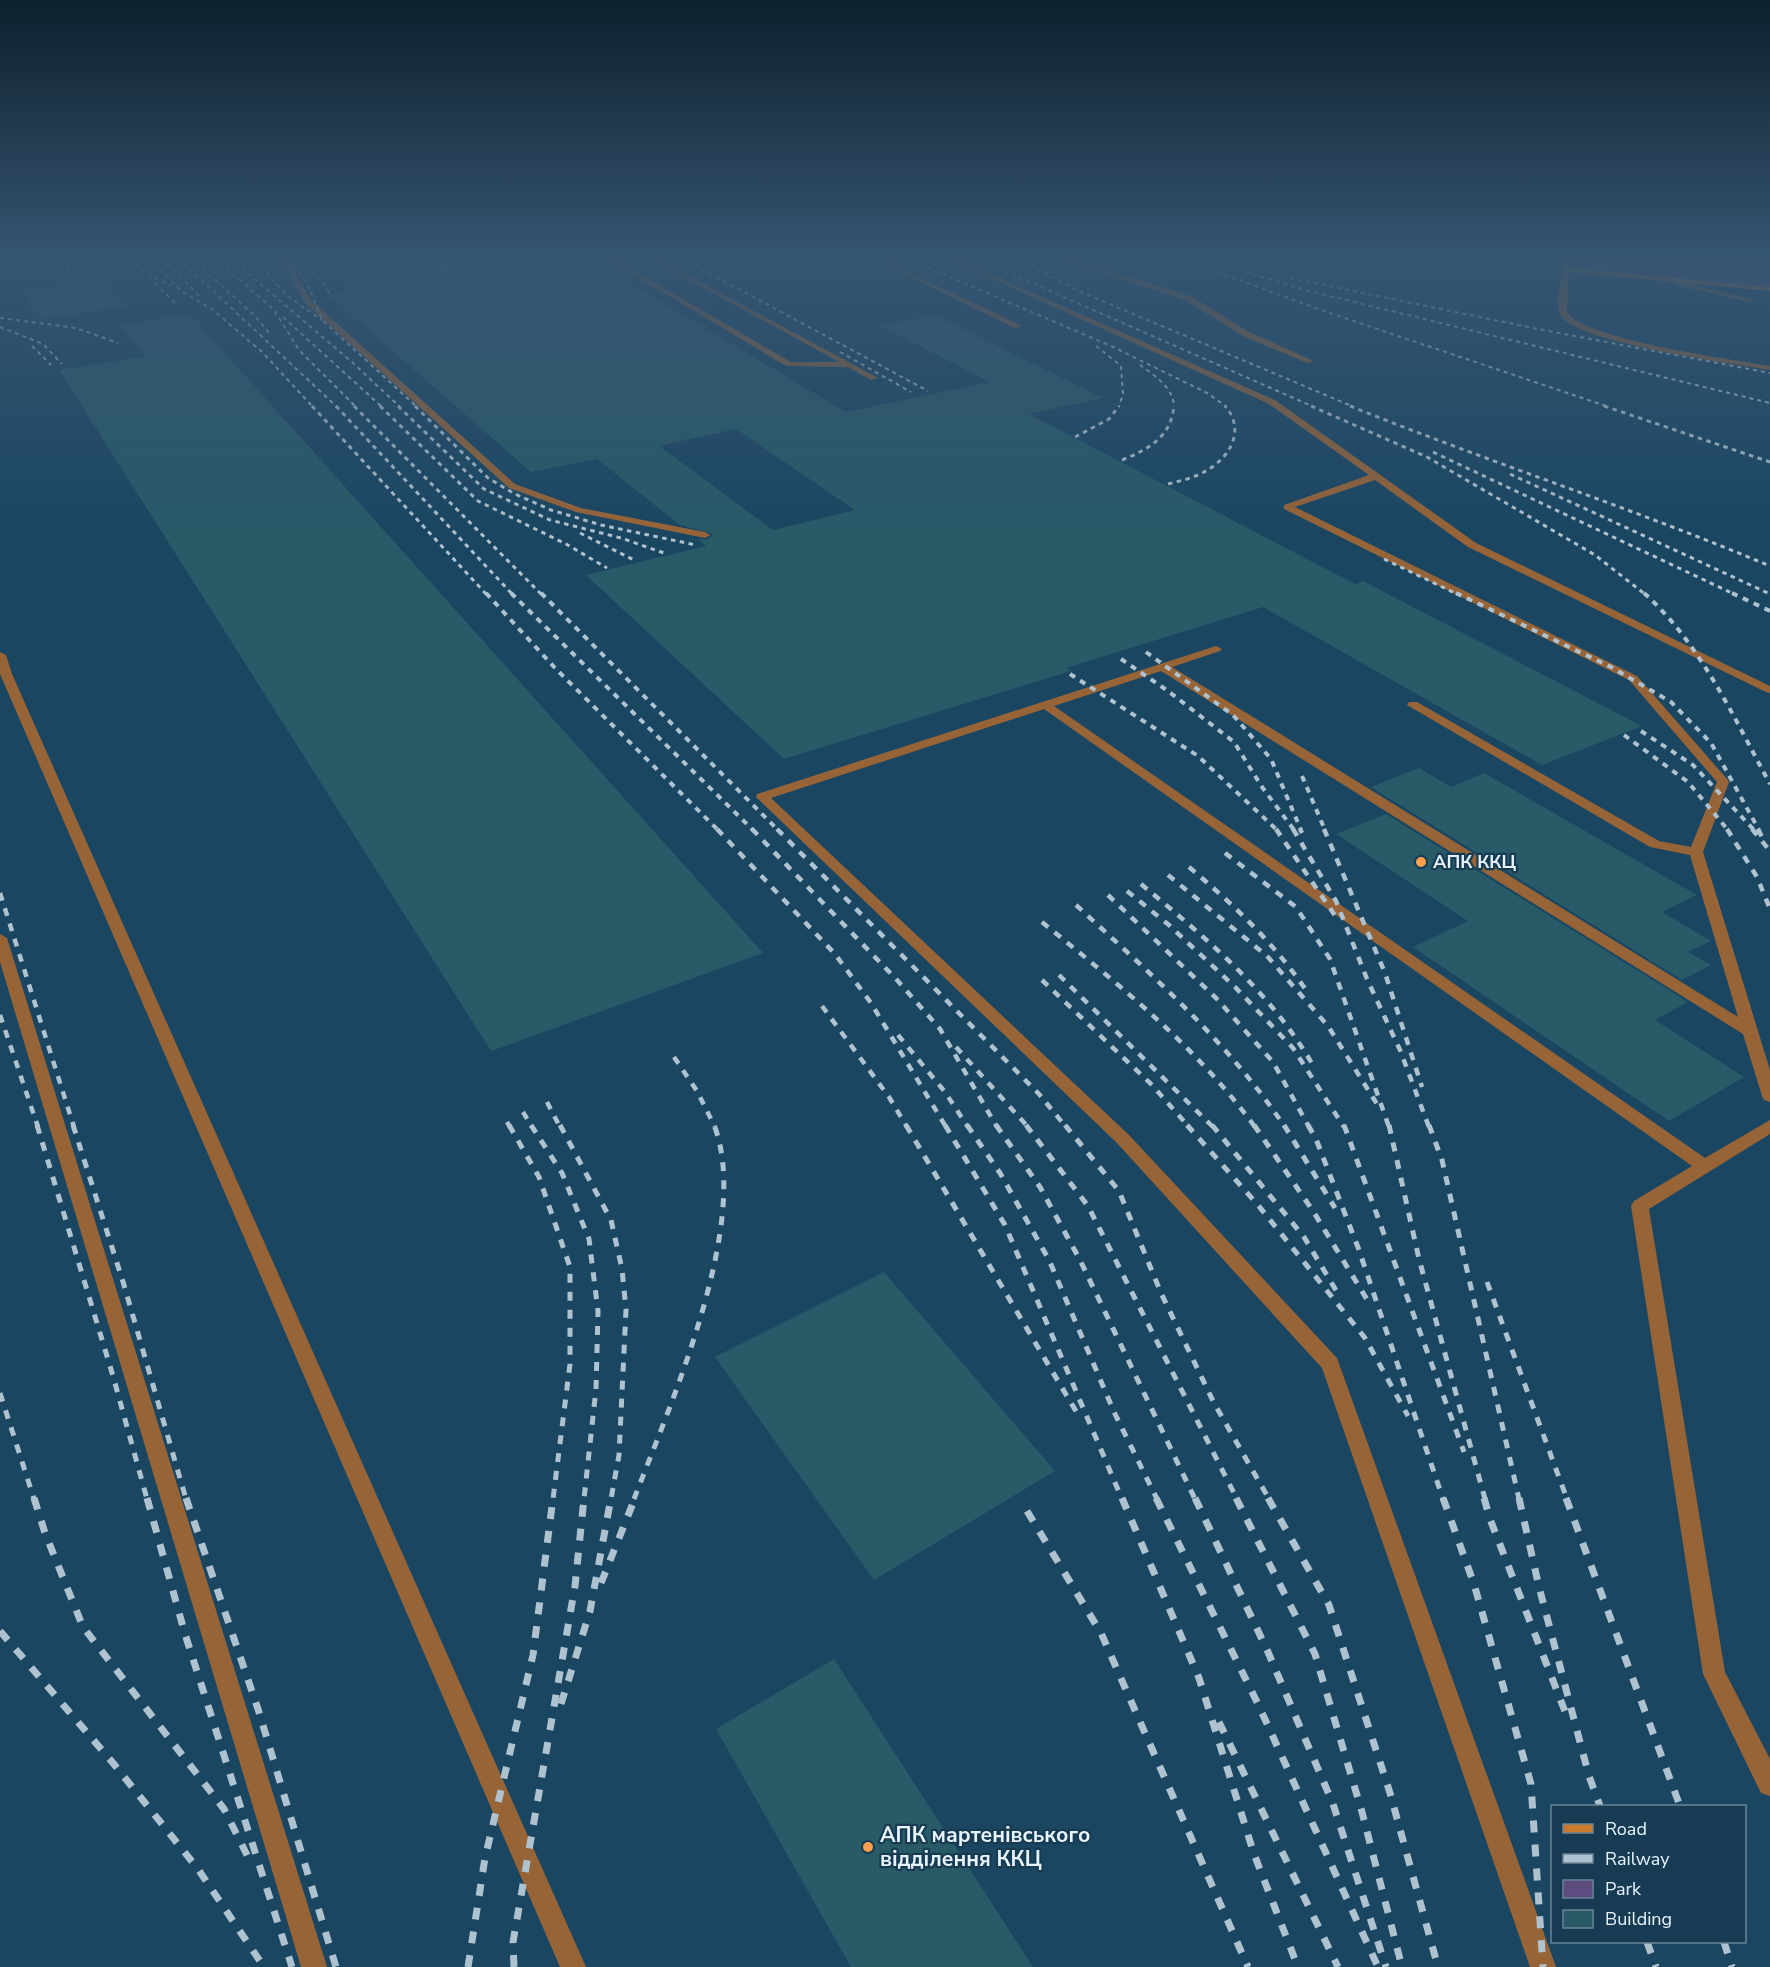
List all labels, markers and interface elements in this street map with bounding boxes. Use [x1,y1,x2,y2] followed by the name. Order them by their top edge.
[1433,850,1517,874] place label: АПК ККЦ
[1414,855,1428,869] marker: АПК ККЦ
[1551,1805,1746,1943] legend
[1605,1817,1647,1841] text: Road
[880,1821,1090,1873] place label: АПК мартенівського відділення ККЦ
[861,1840,875,1854] marker: АПК мартенівського відділення ККЦ
[1605,1847,1670,1871] text: Railway
[1605,1877,1642,1901] text: Park
[1605,1907,1672,1931] text: Building

